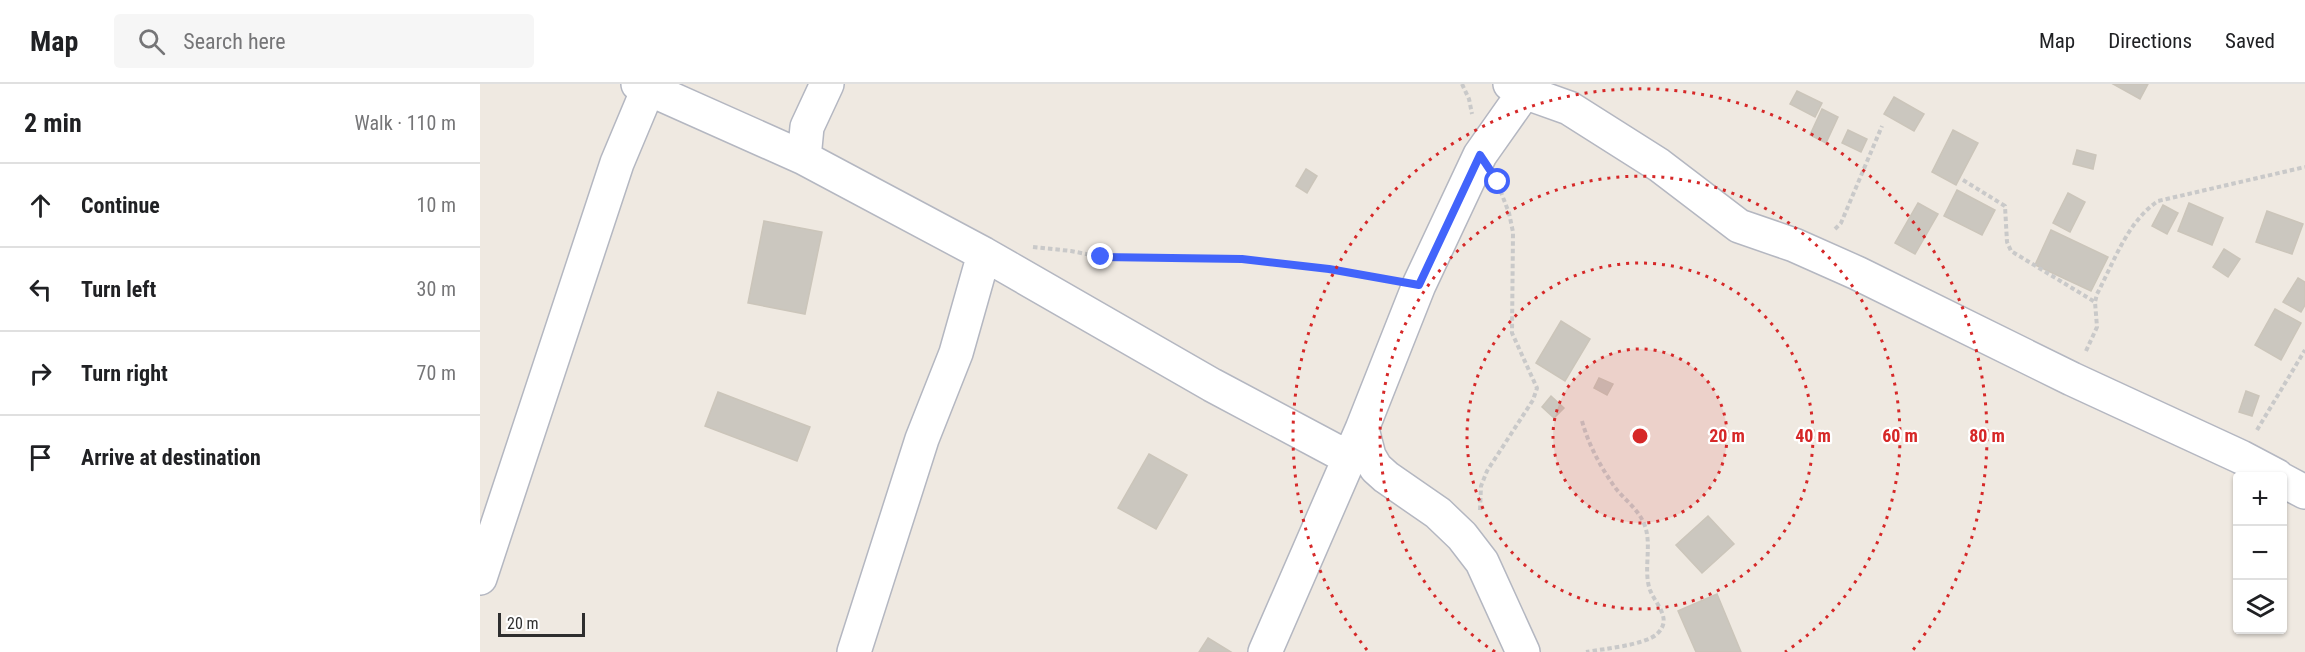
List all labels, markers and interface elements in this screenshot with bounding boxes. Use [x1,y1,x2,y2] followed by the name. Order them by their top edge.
[114,14,534,68] search box
[30,25,78,58] text: Map
[135,25,168,58] icon: search
[183,29,286,54] text: Search here
[2039,29,2075,53] text: Map
[2108,29,2192,53] text: Directions
[2225,29,2275,53] text: Saved
[24,108,82,138] text: 2 min
[355,111,456,135] text: Walk · 110 m
[1484,168,1510,194] route start
[24,189,57,222] icon: ahead
[81,193,160,218] text: Continue
[417,193,456,217] text: 10 m
[1087,243,1113,269] route end
[24,273,57,306] icon: left
[81,277,156,302] text: Turn left
[417,277,456,301] text: 30 m
[24,357,57,390] icon: right
[81,361,168,386] text: Turn right
[417,361,456,385] text: 70 m
[1709,425,1745,446] text: 20 m
[1795,425,1831,446] text: 40 m
[1882,425,1918,446] text: 60 m
[1969,425,2005,446] text: 80 m
[1630,426,1650,446] centre of rings
[24,441,57,474] icon: arrive
[81,445,261,470] text: Arrive at destination
[2233,472,2287,634] map controls
[2233,472,2287,526] button: +
[2233,526,2287,580] button: −
[2233,580,2287,634] button: layers
[498,610,585,638] scale bar
[507,614,539,633] text: 20 m

